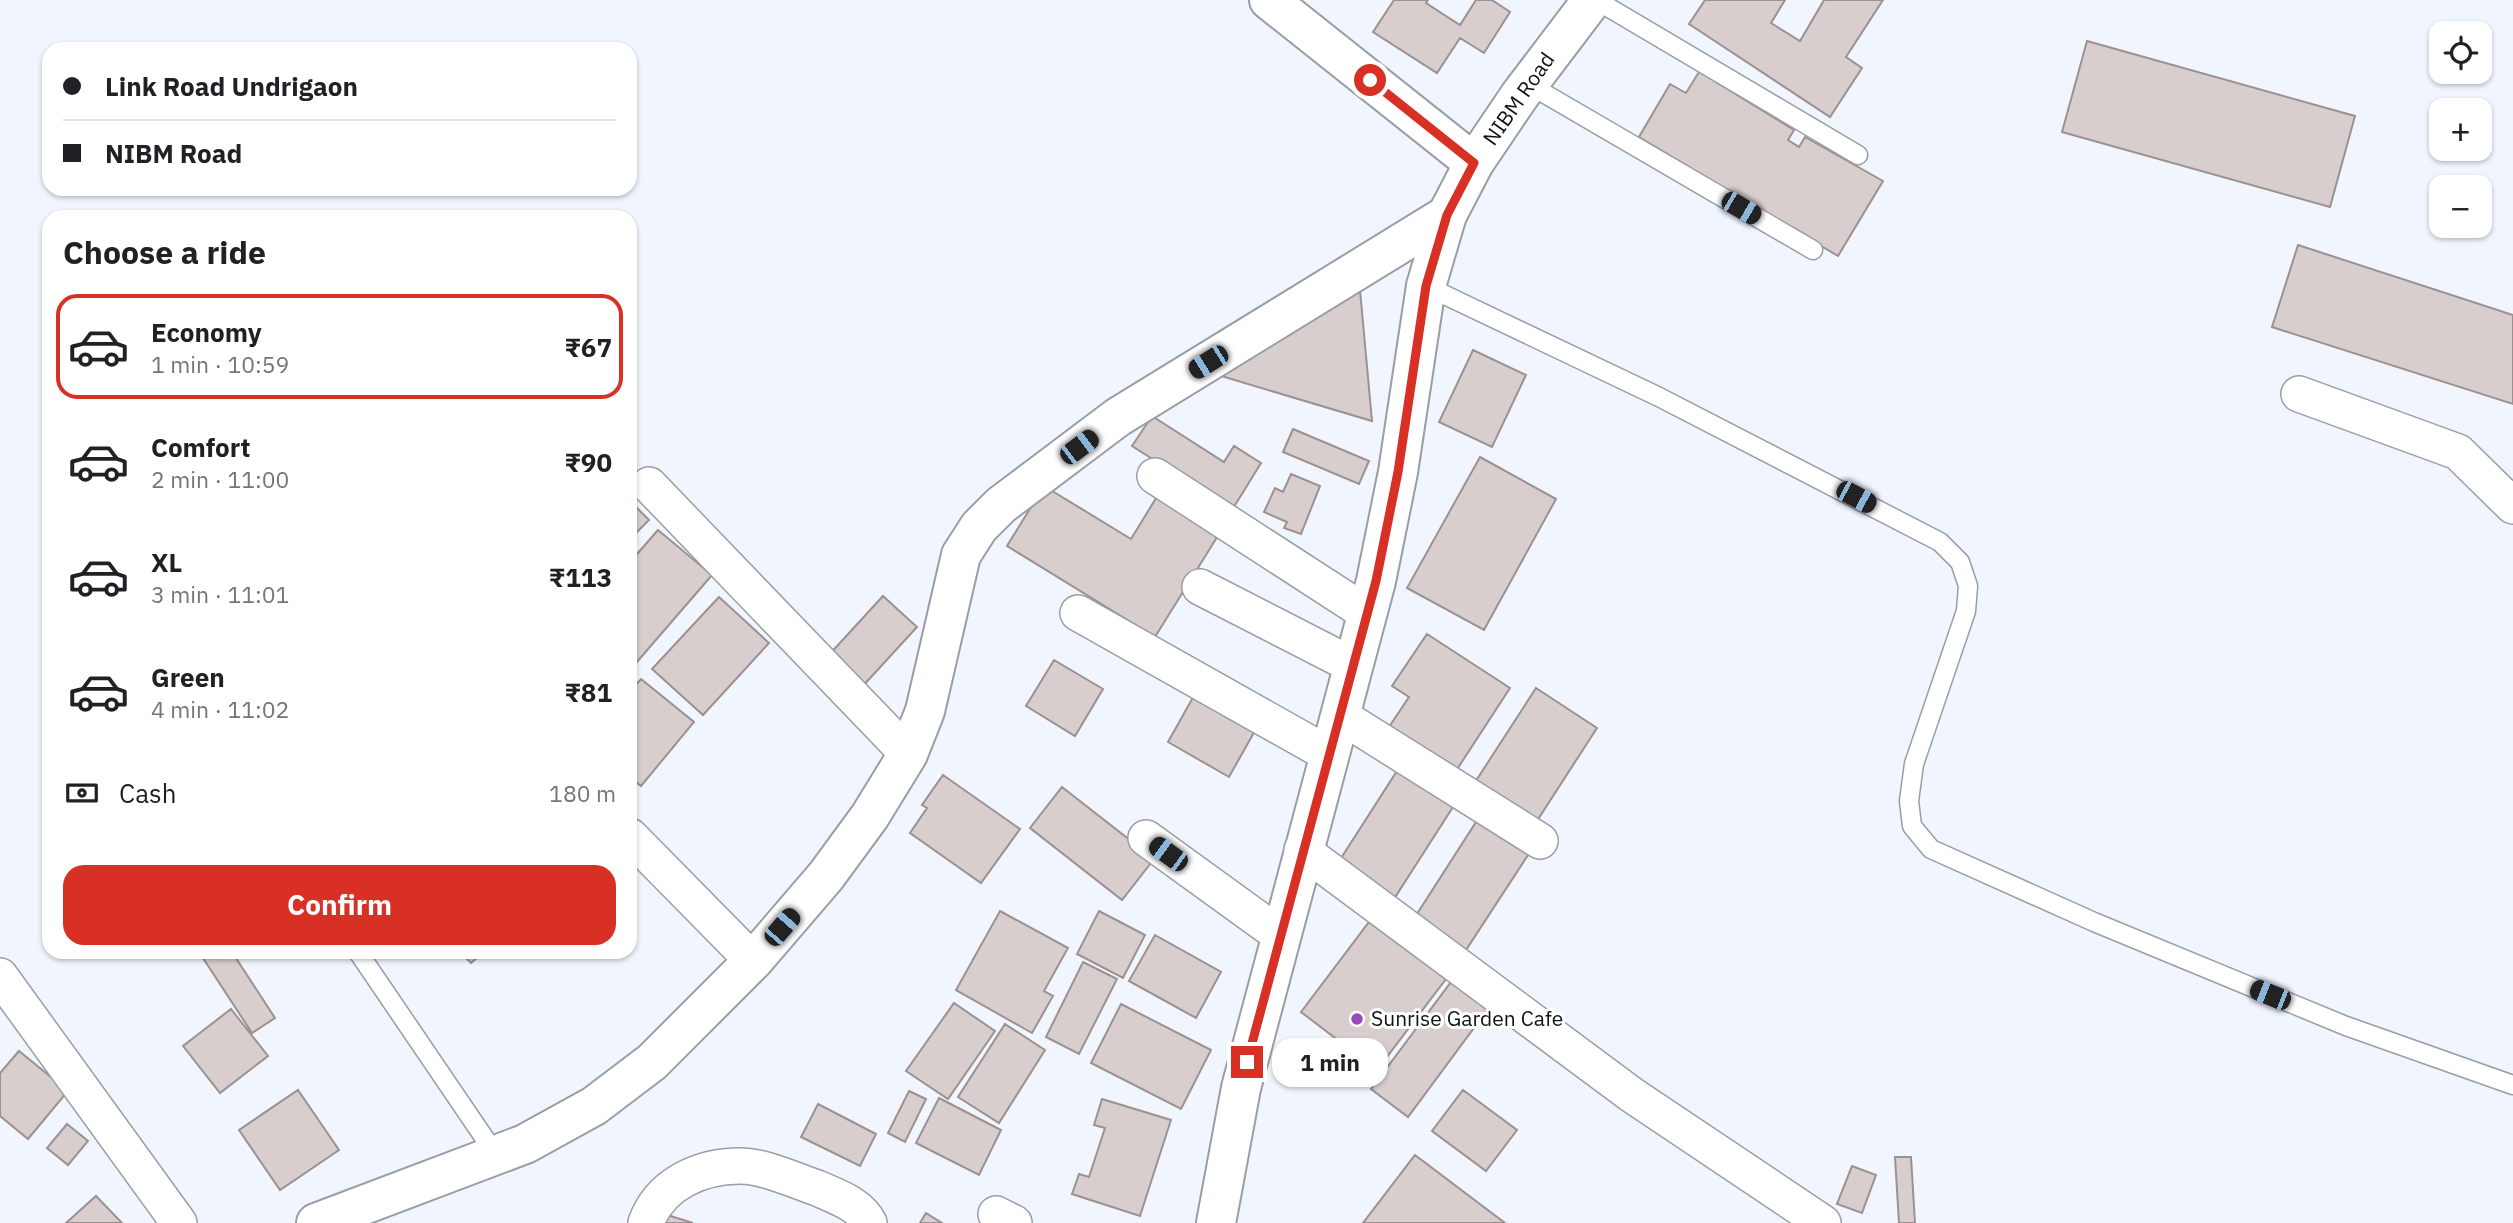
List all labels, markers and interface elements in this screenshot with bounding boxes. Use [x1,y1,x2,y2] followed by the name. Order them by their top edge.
[2429,21,2492,238] map controls
[2429,21,2492,84] button: locate
[1476,46,1560,150] street label: NIBM Road
[1354,64,1386,96] route start
[105,69,358,103] text: Link Road Undrigaon
[2429,98,2492,161] button: +
[105,136,242,170] text: NIBM Road
[2429,175,2492,238] button: −
[1718,188,1765,228] car
[63,231,266,273] text: Choose a ride
[67,315,130,378] icon: car
[151,315,262,349] text: Economy
[564,330,612,364] text: ₹67
[1185,342,1232,382] car
[151,349,289,379] text: 1 min · 10:59
[1056,426,1103,468] car
[67,430,130,493] icon: car
[151,430,250,464] text: Comfort
[564,445,612,479] text: ₹90
[151,464,289,494] text: 2 min · 11:00
[1833,478,1880,516] car
[67,545,130,608] icon: car
[151,545,182,579] text: XL
[549,560,612,594] text: ₹113
[151,579,289,609] text: 3 min · 11:01
[67,660,130,723] icon: car
[151,660,225,694] text: Green
[564,675,612,709] text: ₹81
[151,694,289,724] text: 4 min · 11:02
[63,774,101,812] icon: cash
[119,776,176,810] text: Cash
[549,778,616,808] text: 180 m
[1145,833,1192,875] car
[63,865,616,945] button: Confirm
[761,904,804,950] car
[2247,977,2294,1013] car
[1371,1004,1563,1032] place label: Sunrise Garden Cafe
[1349,1011,1365,1027] marker: Sunrise Garden Cafe
[1272,1038,1387,1086] callout: 1 min
[1231,1046,1263,1078] route end
[1300,1047,1360,1077] text: 1 min

